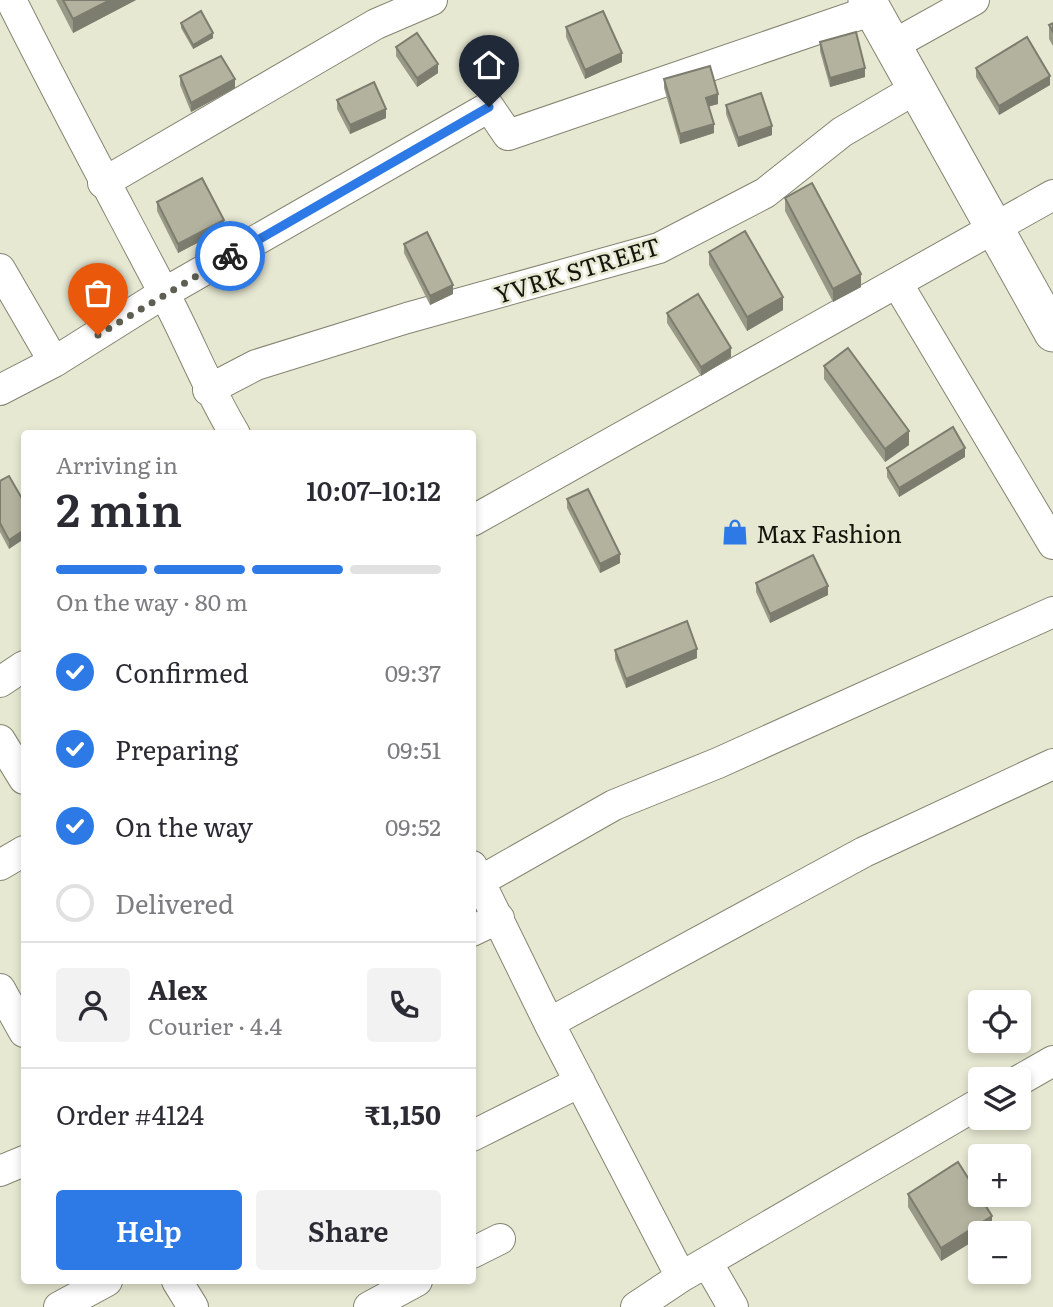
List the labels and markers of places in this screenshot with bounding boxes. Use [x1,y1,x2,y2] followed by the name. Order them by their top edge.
[459,35,519,107] pin
[68,263,128,335] pin
[756,515,902,550] place label: Max Fashion
[720,517,750,547] shop icon: Max Fashion

